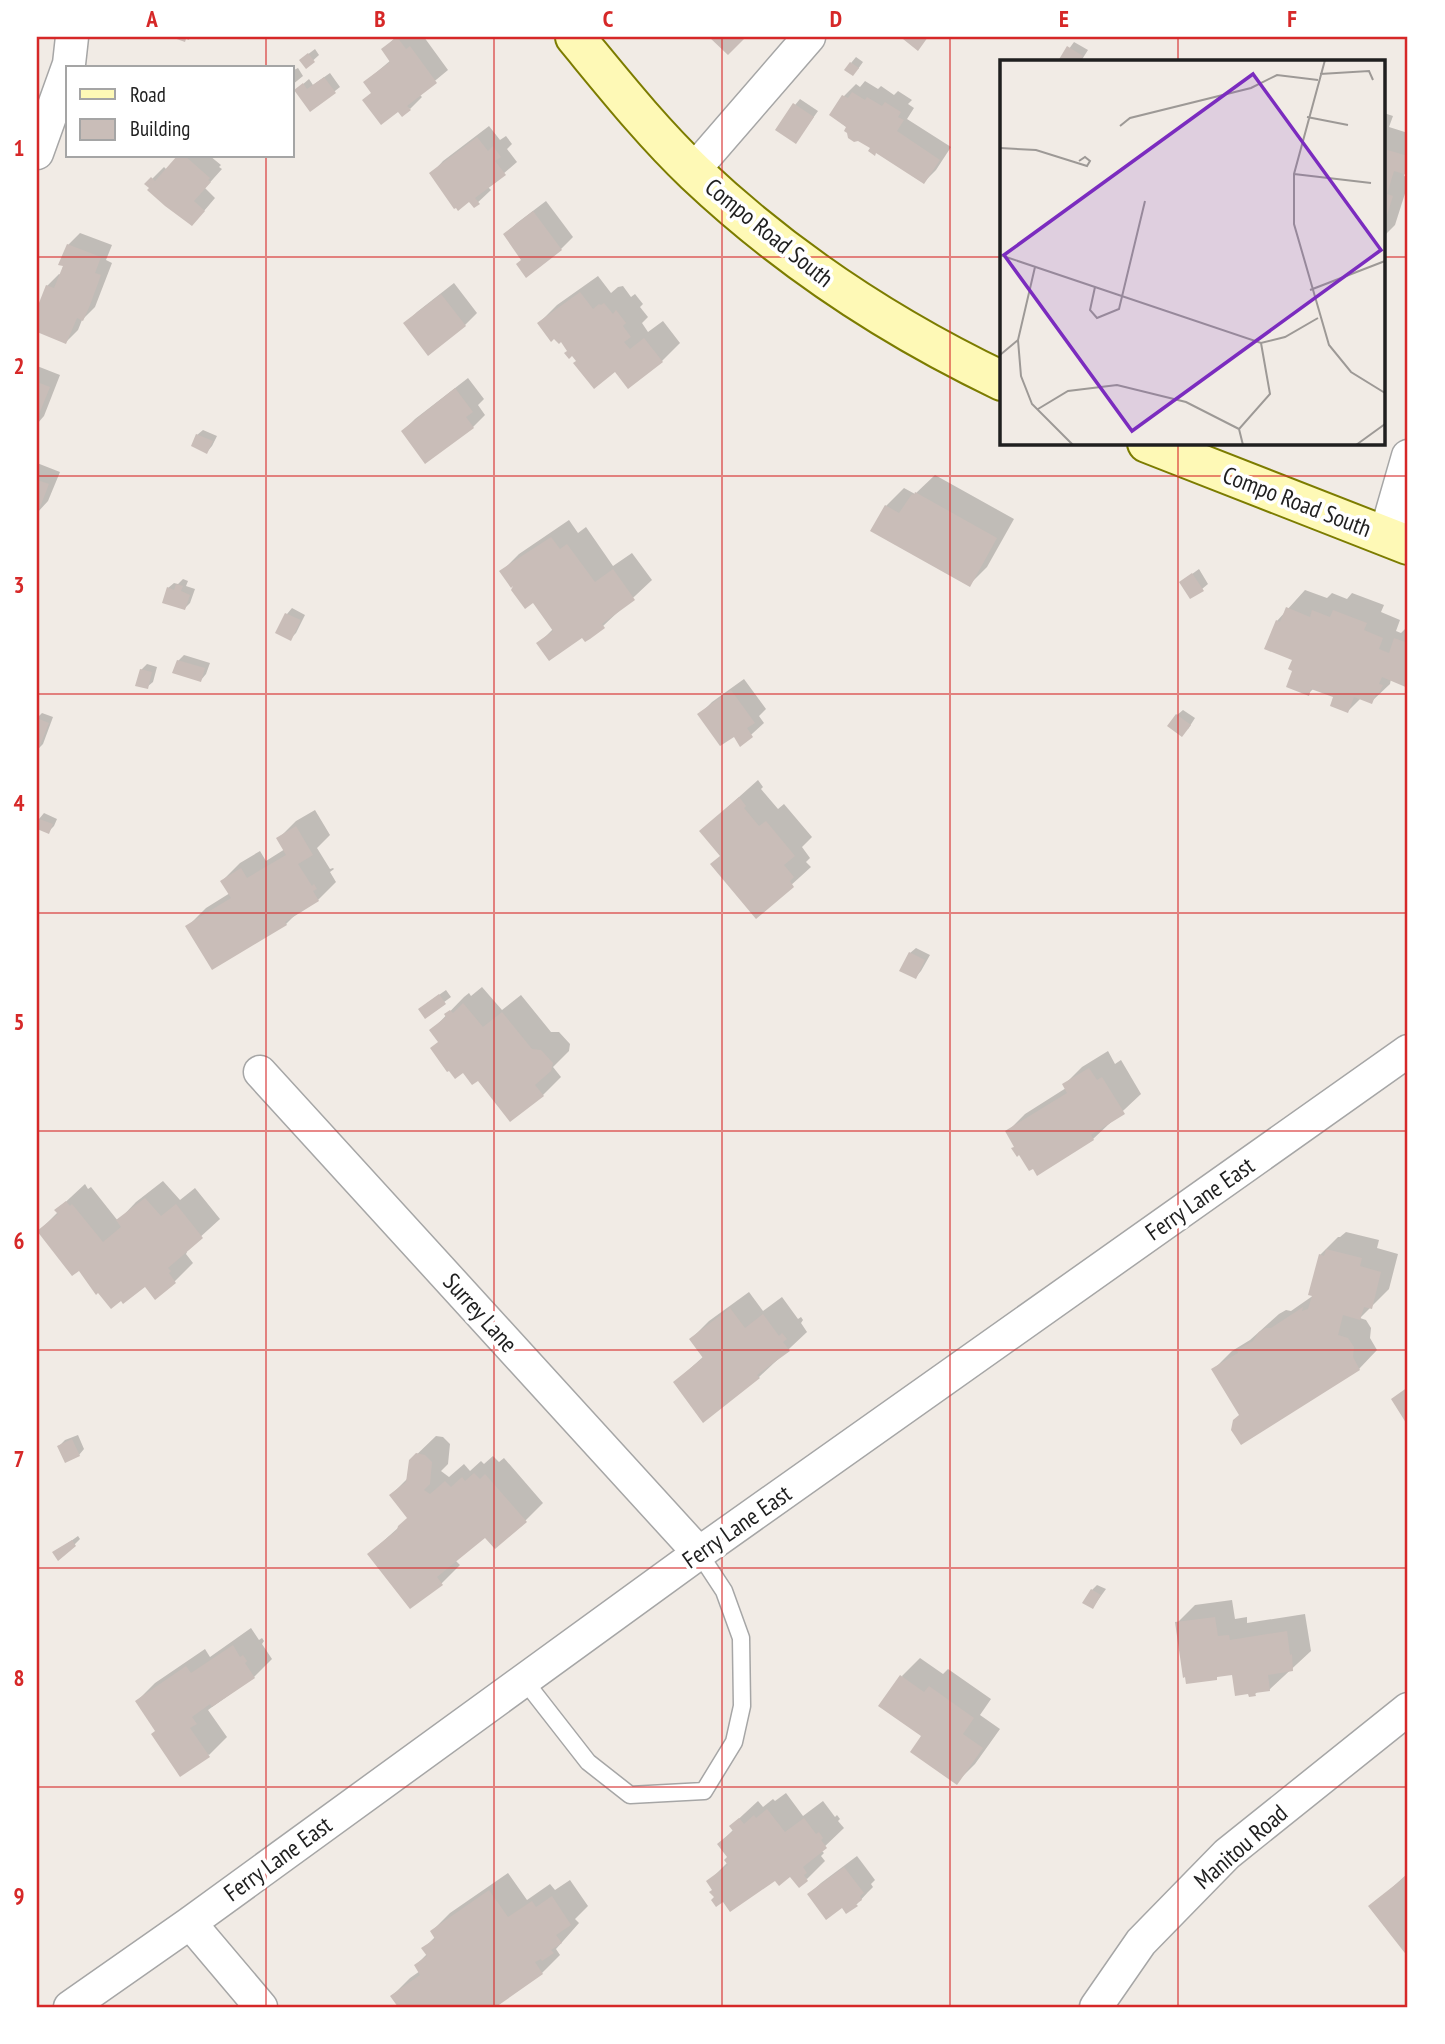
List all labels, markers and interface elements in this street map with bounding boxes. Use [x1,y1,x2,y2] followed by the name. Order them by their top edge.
[145,4,158,33] text: A
[374,4,386,33] text: B
[603,4,614,33] text: C
[830,4,842,33] text: D
[1059,4,1069,33] text: E
[1287,4,1297,33] text: F
[1000,60,1386,444] inset map
[66,66,294,158] legend
[130,81,166,108] text: Road
[130,115,190,142] text: Building
[14,133,25,162] text: 1
[699,171,840,294] street label: Compo Road South
[14,351,25,380] text: 2
[1219,459,1376,544] street label: Compo Road South
[14,570,25,599] text: 3
[14,788,25,817] text: 4
[14,1007,25,1036] text: 5
[1139,1150,1260,1247] street label: Ferry Lane East
[14,1226,25,1255] text: 6
[437,1266,524,1359] street label: Surrey Lane
[14,1444,25,1473] text: 7
[676,1478,797,1575] street label: Ferry Lane East
[14,1663,25,1692] text: 8
[1188,1798,1294,1896] street label: Manitou Road
[218,1809,338,1908] street label: Ferry Lane East
[14,1881,25,1910] text: 9

